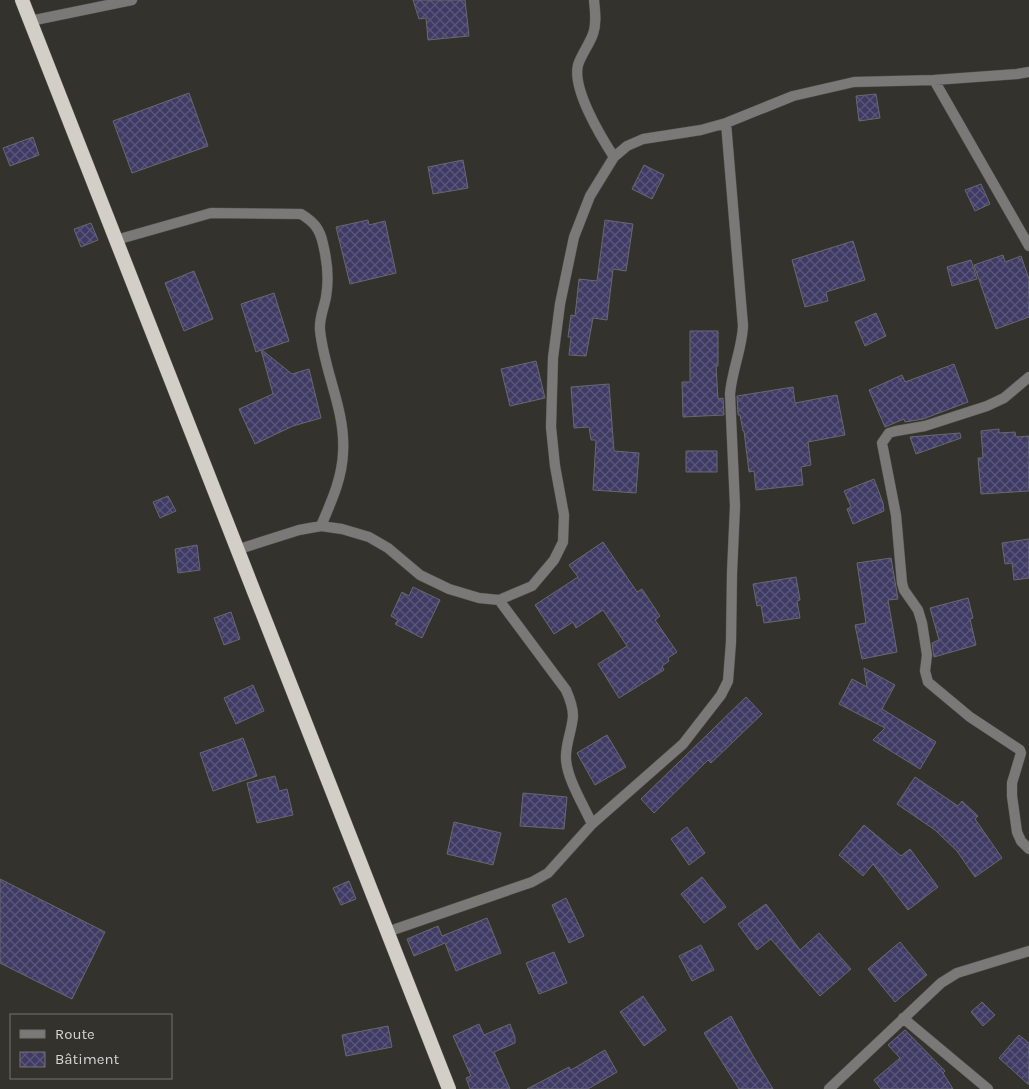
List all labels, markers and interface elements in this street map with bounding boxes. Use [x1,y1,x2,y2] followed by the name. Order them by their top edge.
[10,1014,172,1079] legend
[55,1025,95,1043] text: Route
[55,1050,119,1068] text: Bâtiment

